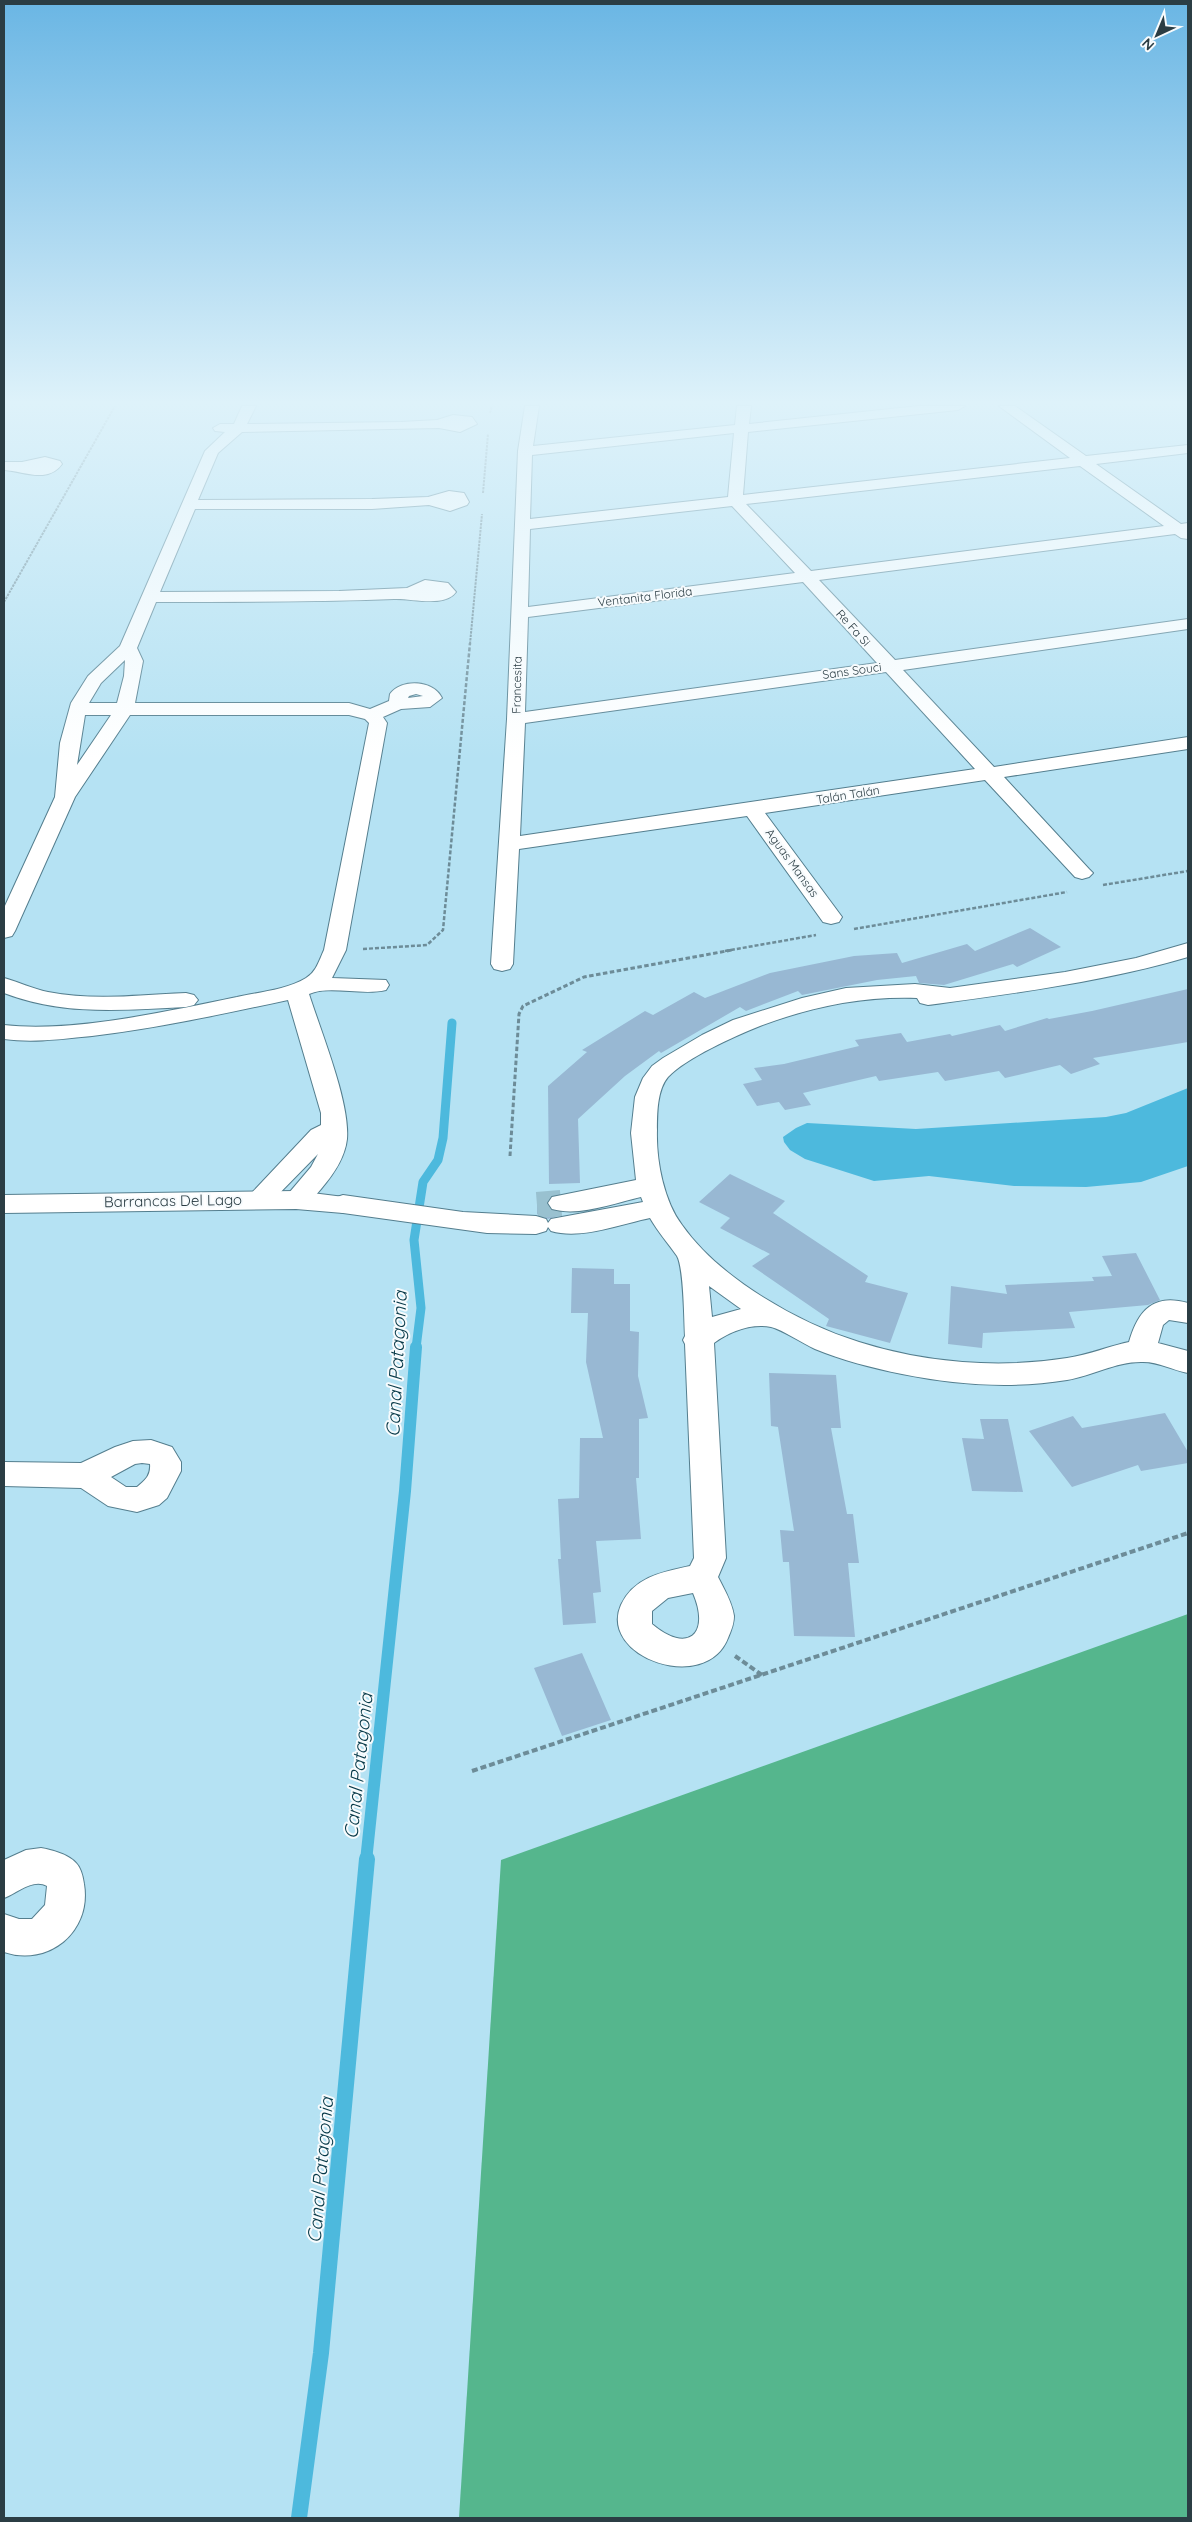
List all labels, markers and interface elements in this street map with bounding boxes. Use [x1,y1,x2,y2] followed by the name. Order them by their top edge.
[1132,10,1182,60] north arrow
[1138,34,1158,54] text: N
[597,583,693,610] street label: Ventanita Florida
[833,606,874,649] street label: Re Fa Si
[508,656,525,714] street label: Francesita
[821,659,882,682] street label: Sans Souci
[815,782,881,807] street label: Talán Talán
[763,826,822,900] street label: Aguas Mansas
[104,1190,242,1211] street label: Barrancas Del Lago
[380,1289,412,1438] water label: Canal Patagonia
[338,1691,378,1840] water label: Canal Patagonia
[302,2095,338,2244] water label: Canal Patagonia

